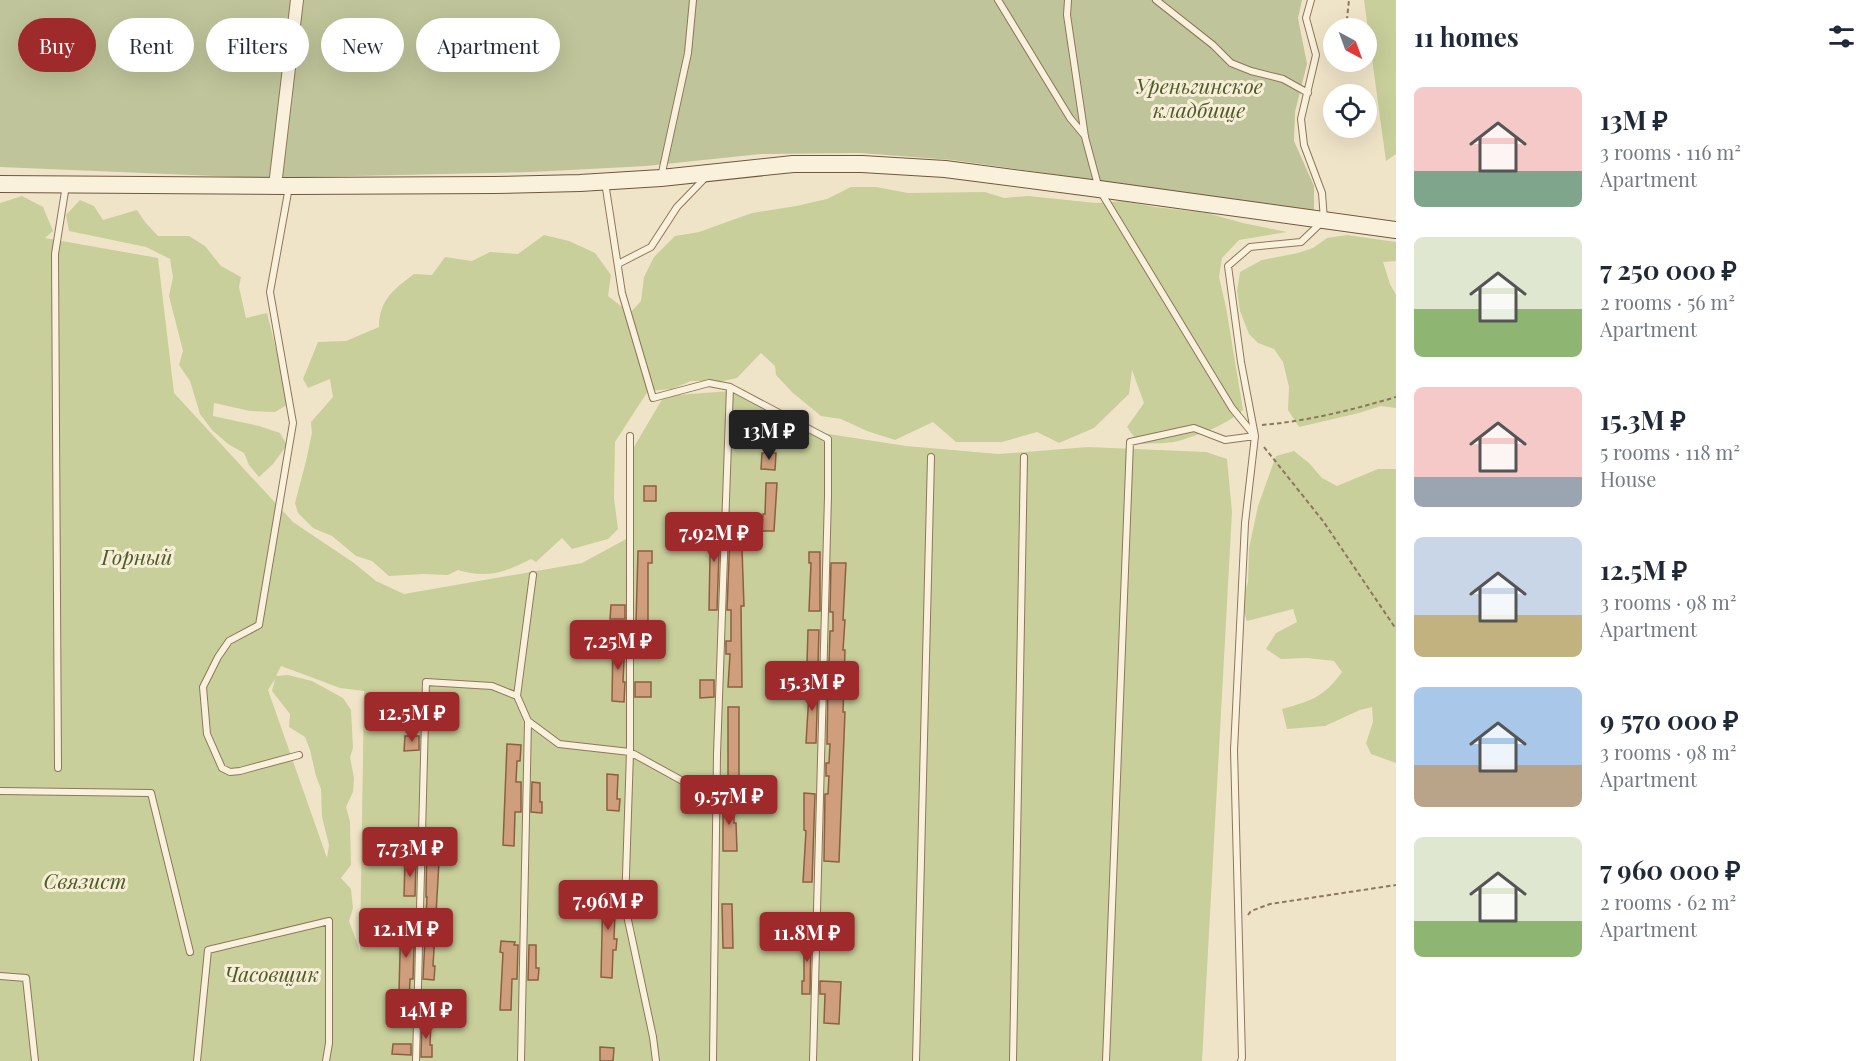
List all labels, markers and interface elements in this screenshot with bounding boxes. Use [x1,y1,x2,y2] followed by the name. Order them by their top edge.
[18,18,96,72] chip: Buy
[108,18,194,72] chip: Rent
[206,18,309,72] chip: Filters
[321,18,404,72] chip: New
[416,18,560,72] chip: Apartment
[1323,18,1377,72] north arrow
[1323,18,1377,138] map controls
[1414,19,1519,54] text: 11 homes
[1825,20,1858,53] icon: filters
[1135,71,1263,123] park label: Уреньгинское кладбище
[1323,84,1377,138] button: locate
[1600,102,1668,137] text: 13M ₽
[1462,111,1534,183] icon: home
[1600,138,1741,165] text: 3 rooms · 116 m²
[1600,165,1697,192] text: Apartment
[1600,252,1737,287] text: 7 250 000 ₽
[1462,261,1534,333] icon: home
[1600,288,1735,315] text: 2 rooms · 56 m²
[1600,315,1697,342] text: Apartment
[1600,402,1686,437] text: 15.3M ₽
[727,410,811,461] pin: 13M ₽
[1462,411,1534,483] icon: home
[743,416,795,443] text: 13M ₽
[1600,438,1740,465] text: 5 rooms · 118 m²
[1600,465,1656,492] text: House
[659,512,769,563] pin: 7.92M ₽
[679,518,749,545] text: 7.92M ₽
[100,542,174,570] park label: Горный
[1600,552,1687,587] text: 12.5M ₽
[1462,561,1534,633] icon: home
[1600,588,1736,615] text: 3 rooms · 98 m²
[1600,615,1697,642] text: Apartment
[563,620,673,671] pin: 7.25M ₽
[584,626,652,653] text: 7.25M ₽
[757,661,867,712] pin: 15.3M ₽
[779,667,845,694] text: 15.3M ₽
[357,692,467,743] pin: 12.5M ₽
[378,698,446,725] text: 12.5M ₽
[1600,702,1739,737] text: 9 570 000 ₽
[1462,711,1534,783] icon: home
[1600,738,1736,765] text: 3 rooms · 98 m²
[1600,765,1697,792] text: Apartment
[674,775,784,826] pin: 9.57M ₽
[694,781,764,808] text: 9.57M ₽
[355,827,465,878] pin: 7.73M ₽
[376,833,444,860] text: 7.73M ₽
[1600,852,1741,887] text: 7 960 000 ₽
[1462,861,1534,933] icon: home
[44,866,126,894] park label: Связист
[553,880,663,931] pin: 7.96M ₽
[573,886,643,913] text: 7.96M ₽
[1600,888,1736,915] text: 2 rooms · 62 m²
[351,908,461,959] pin: 12.1M ₽
[752,912,862,963] pin: 11.8M ₽
[373,914,439,941] text: 12.1M ₽
[1600,915,1697,942] text: Apartment
[774,918,840,945] text: 11.8M ₽
[225,959,319,987] park label: Часовщик
[384,989,468,1040] pin: 14M ₽
[399,995,453,1022] text: 14M ₽

